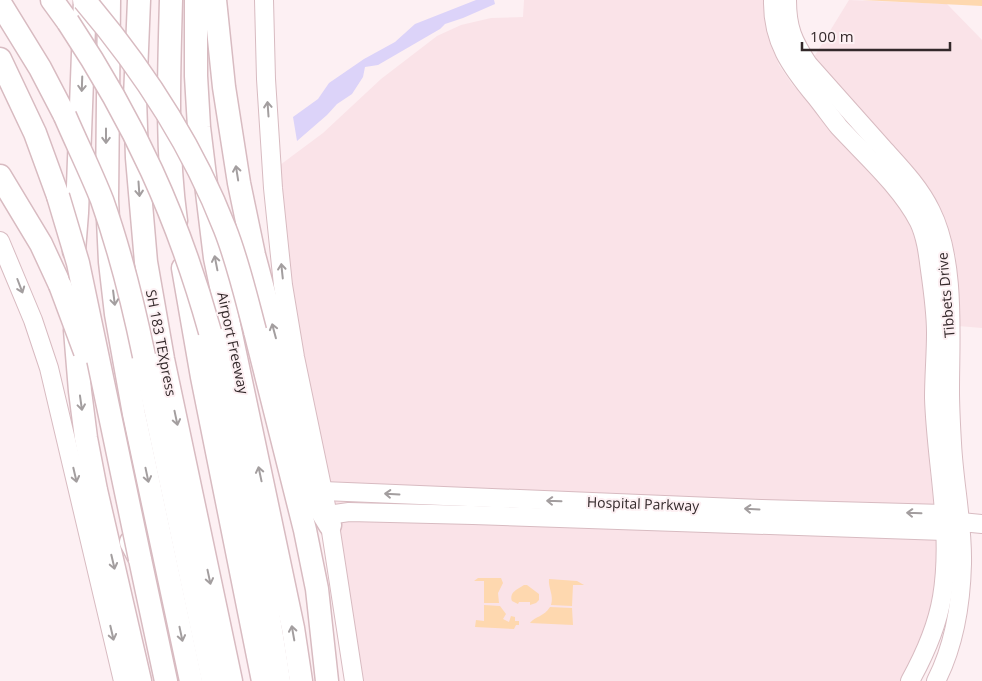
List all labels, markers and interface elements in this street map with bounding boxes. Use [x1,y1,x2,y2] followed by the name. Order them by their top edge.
[802,20,950,52] scale bar
[810,26,854,46] text: 100 m
[78,75,87,91] one-way arrow
[263,101,272,117] one-way arrow
[101,128,111,144] one-way arrow
[232,165,242,181] one-way arrow
[134,180,144,196] one-way arrow
[932,251,959,339] street label: Tibbets Drive
[211,256,221,272] one-way arrow
[277,263,286,279] one-way arrow
[16,278,25,293] one-way arrow
[142,288,181,398] street label: SH 183 TEXpress
[109,290,119,306] one-way arrow
[213,290,254,397] street label: Airport Freeway
[269,323,278,339] one-way arrow
[77,395,87,411] one-way arrow
[171,410,181,426] one-way arrow
[71,466,80,482] one-way arrow
[255,466,264,482] one-way arrow
[143,467,152,483] one-way arrow
[384,489,400,499] one-way arrow
[587,492,700,515] street label: Hospital Parkway
[547,496,563,506] one-way arrow
[744,504,760,513] one-way arrow
[906,509,922,518] one-way arrow
[109,554,118,570] one-way arrow
[205,569,214,585] one-way arrow
[108,625,117,641] one-way arrow
[288,625,298,641] one-way arrow
[177,626,186,642] one-way arrow

